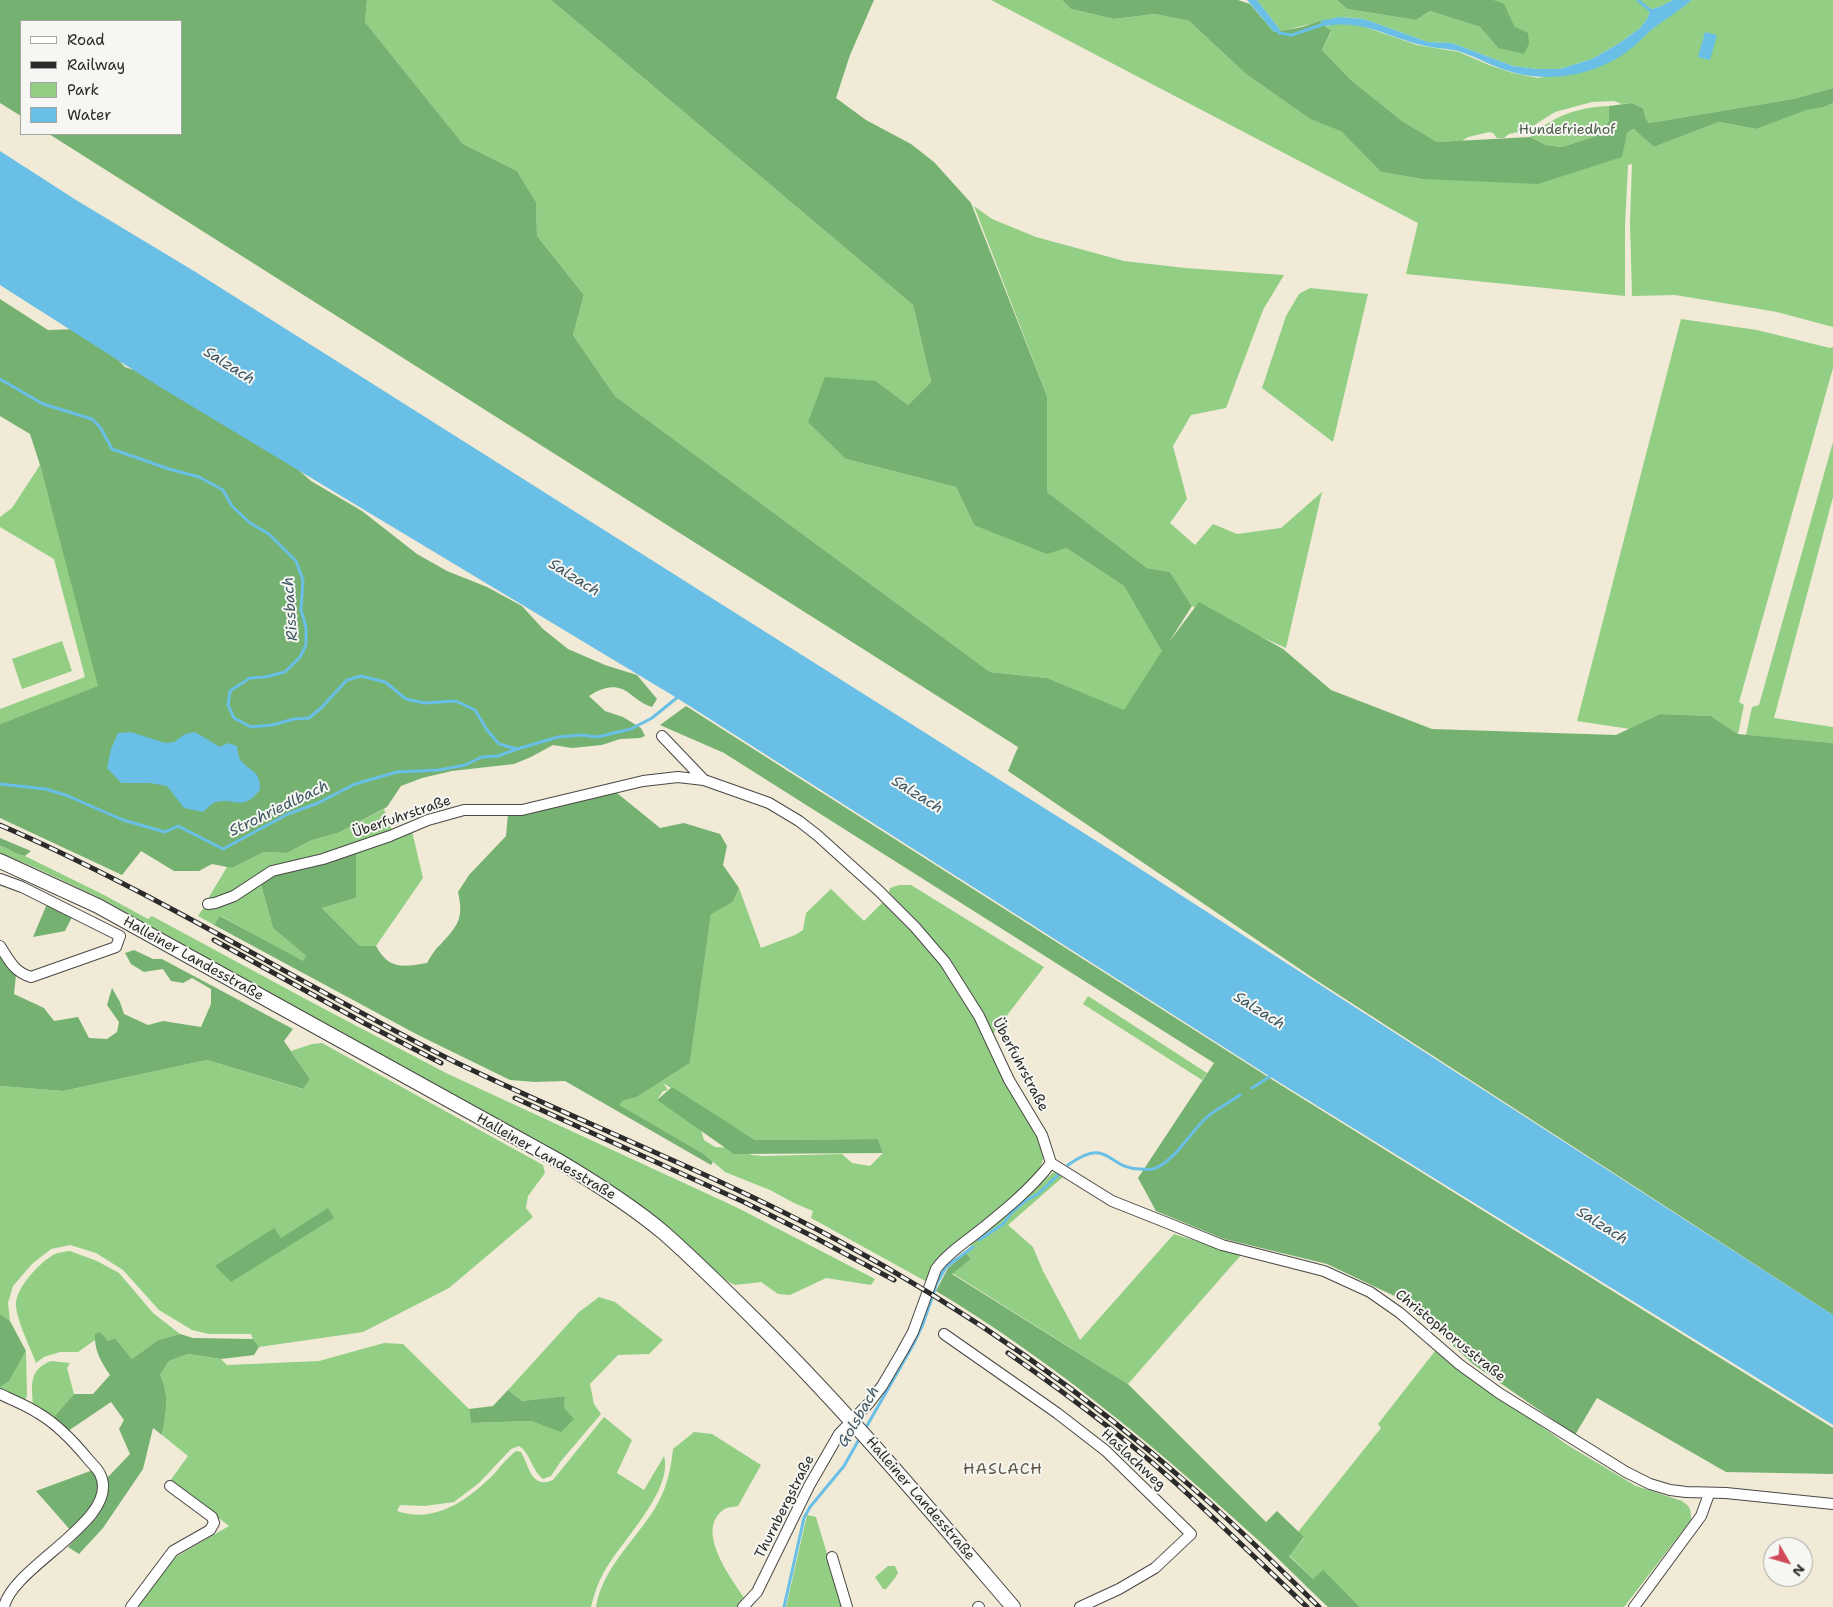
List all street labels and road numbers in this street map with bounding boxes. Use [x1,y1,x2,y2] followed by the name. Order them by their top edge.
[351,792,453,842] street label: Überfuhrstraße
[120,913,266,1005] street label: Halleiner Landesstraße
[988,1016,1052,1114] street label: Überfuhrstraße
[473,1110,619,1204] street label: Halleiner Landesstraße
[1391,1286,1509,1386] street label: Christophorusstraße
[1097,1426,1169,1494] street label: Haslachweg
[862,1434,978,1564] street label: Halleiner Landesstraße
[752,1453,818,1561] street label: Thurnbergstraße

